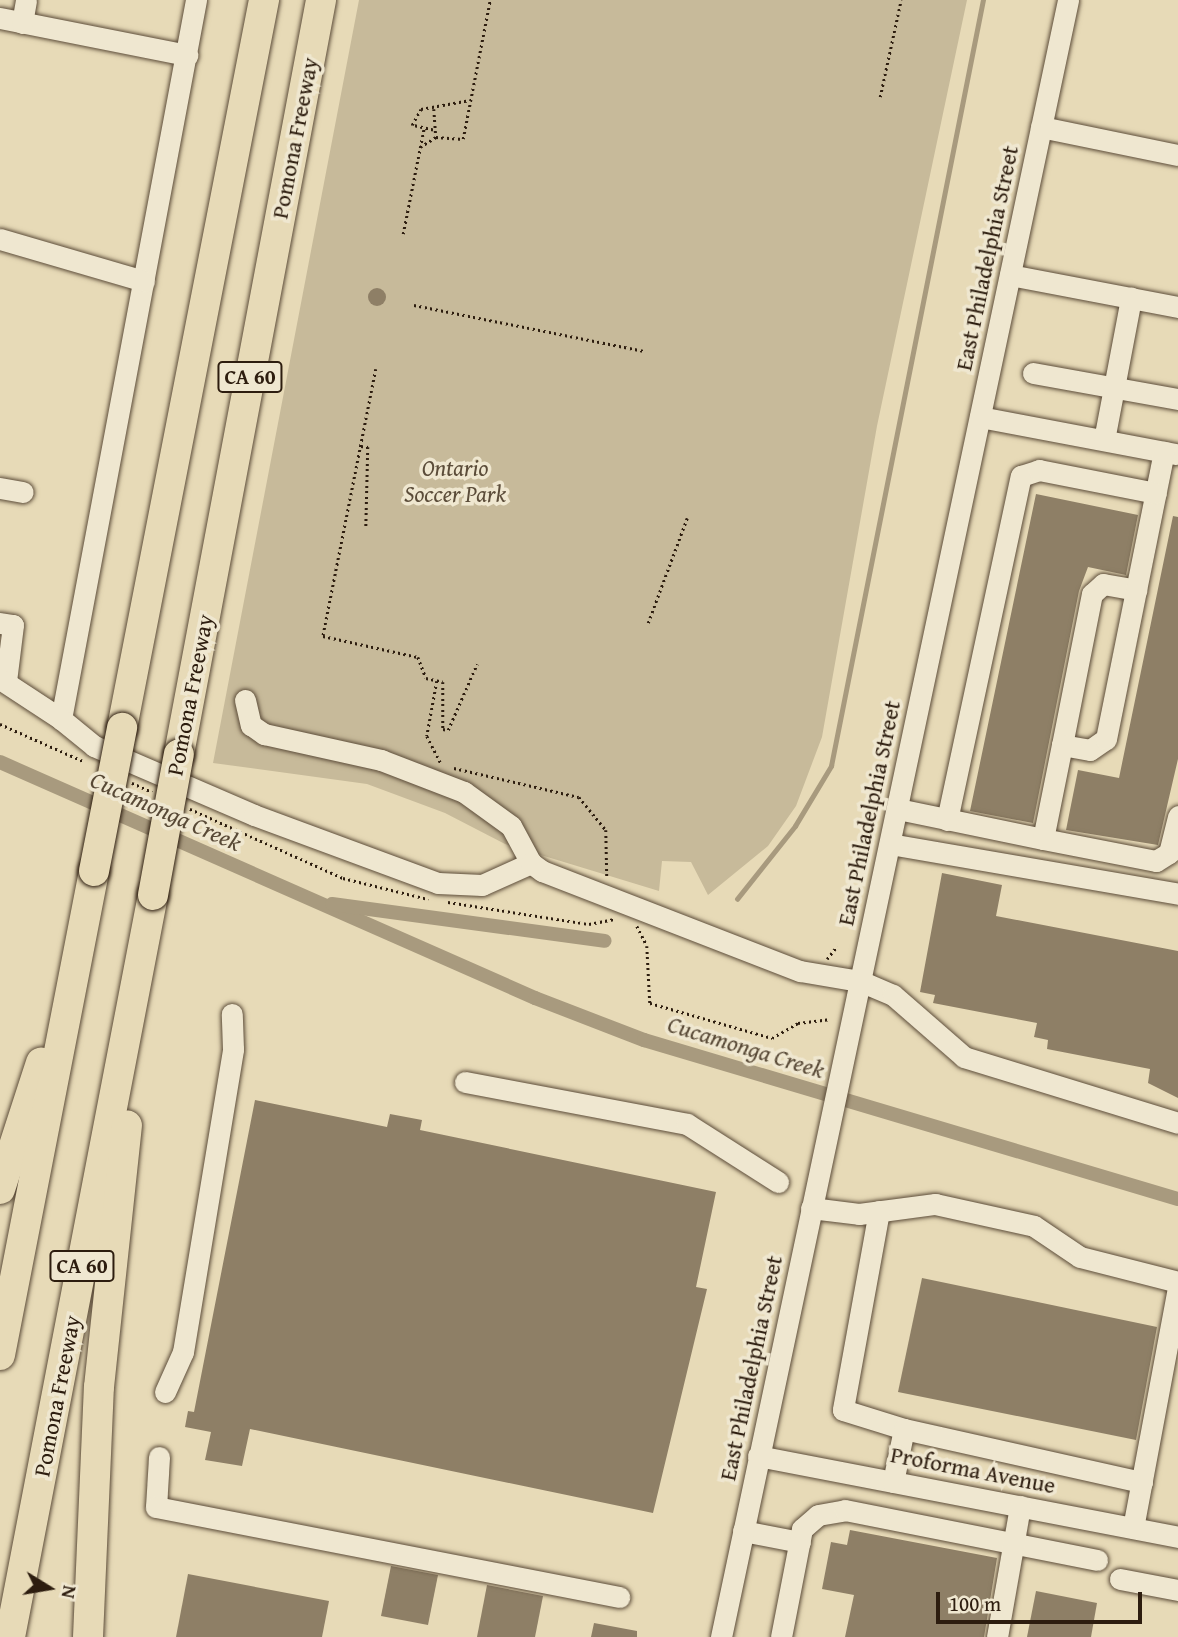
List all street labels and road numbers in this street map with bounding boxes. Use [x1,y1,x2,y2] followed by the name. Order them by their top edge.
[266,55,324,221] street label: Pomona Freeway
[950,143,1024,373] street label: East Philadelphia Street
[217,360,283,394] road number: CA 60
[161,612,219,778] street label: Pomona Freeway
[832,698,906,928] street label: East Philadelphia Street
[49,1248,115,1284] road number: CA 60
[714,1253,788,1483] street label: East Philadelphia Street
[28,1313,86,1479] street label: Pomona Freeway
[888,1440,1058,1500] street label: Proforma Avenue

